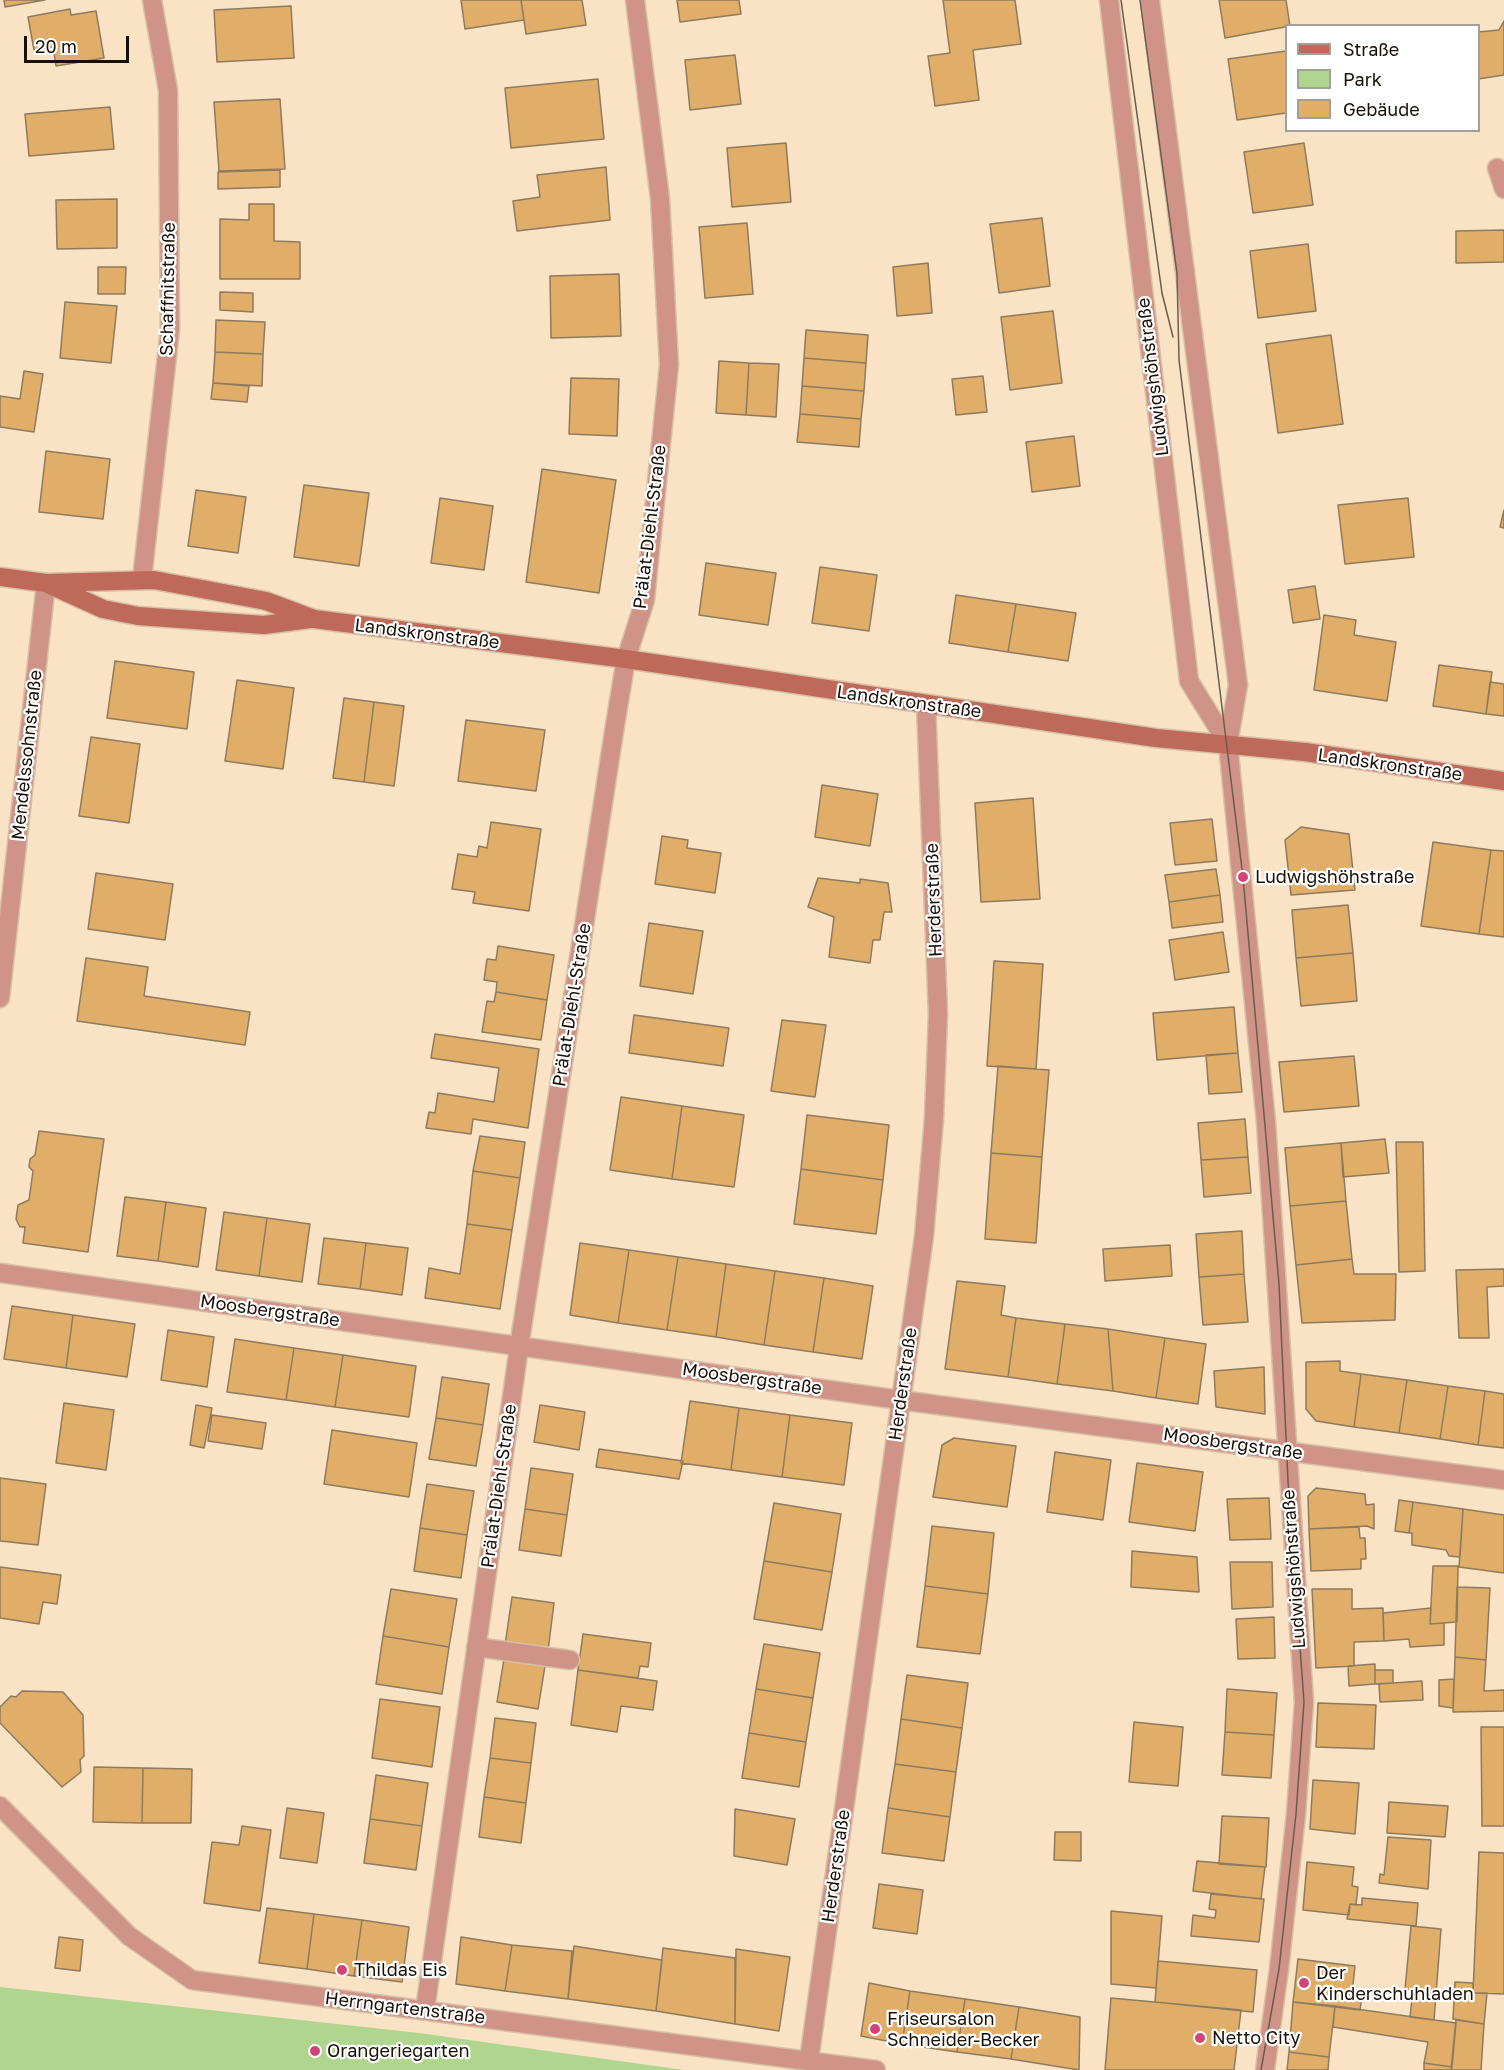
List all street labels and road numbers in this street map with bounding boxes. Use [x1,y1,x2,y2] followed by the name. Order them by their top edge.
[156,222,180,356] street label: Schaffnitstraße
[1133,297,1173,457] street label: Ludwigshöhstraße
[629,444,671,610] street label: Prälat-Diehl-Straße
[353,614,501,654] street label: Landskronstraße
[7,669,47,841] street label: Mendelssohnstraße
[835,681,983,723] street label: Landskronstraße
[1316,744,1464,786] street label: Landskronstraße
[921,843,947,957] street label: Herderstraße
[548,922,596,1088] street label: Prälat-Diehl-Straße
[199,1291,341,1331] street label: Moosbergstraße
[884,1326,922,1442] street label: Herderstraße
[681,1359,823,1399] street label: Moosbergstraße
[477,1403,521,1569] street label: Prälat-Diehl-Straße
[1162,1424,1304,1464] street label: Moosbergstraße
[1278,1489,1310,1649] street label: Ludwigshöhstraße
[817,1808,855,1924] street label: Herderstraße
[324,1987,486,2029] street label: Herrngartenstraße

